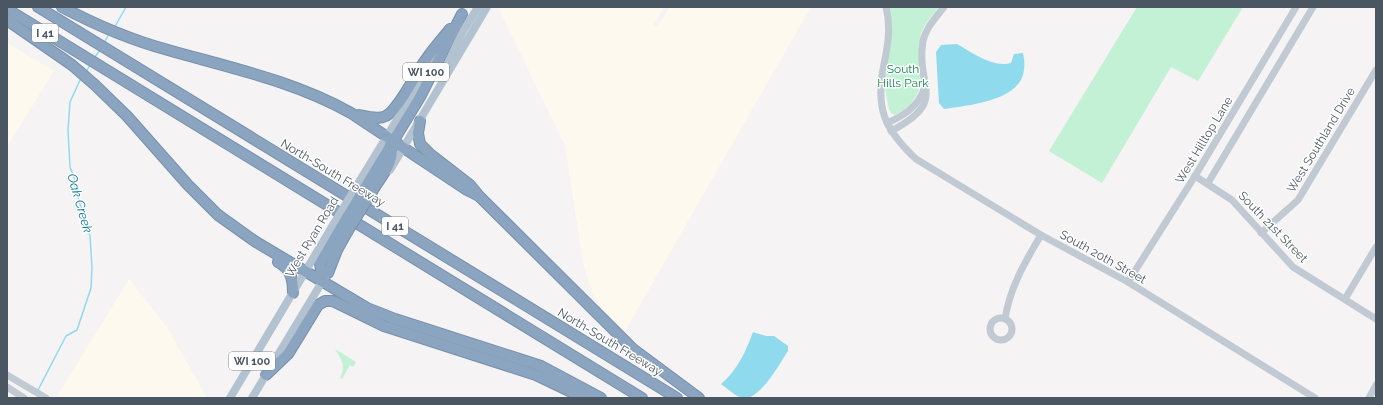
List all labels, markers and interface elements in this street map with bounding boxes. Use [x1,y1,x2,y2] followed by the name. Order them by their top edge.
[32,24,58,42] road number: I 41
[877,62,929,90] park label: South Hills Park
[403,63,449,81] road number: WI 100
[1284,85,1358,195] street label: West Southland Drive
[1173,94,1235,186] street label: West Hilltop Lane
[278,136,388,210] street label: North-South Freeway
[64,172,96,234] water label: Oak Creek
[1236,189,1310,265] street label: South 21st Street
[283,194,341,280] street label: West Ryan Road
[382,217,408,235] road number: I 41
[1057,227,1149,287] street label: South 20th Street
[555,305,665,379] street label: North-South Freeway
[229,352,275,370] road number: WI 100

